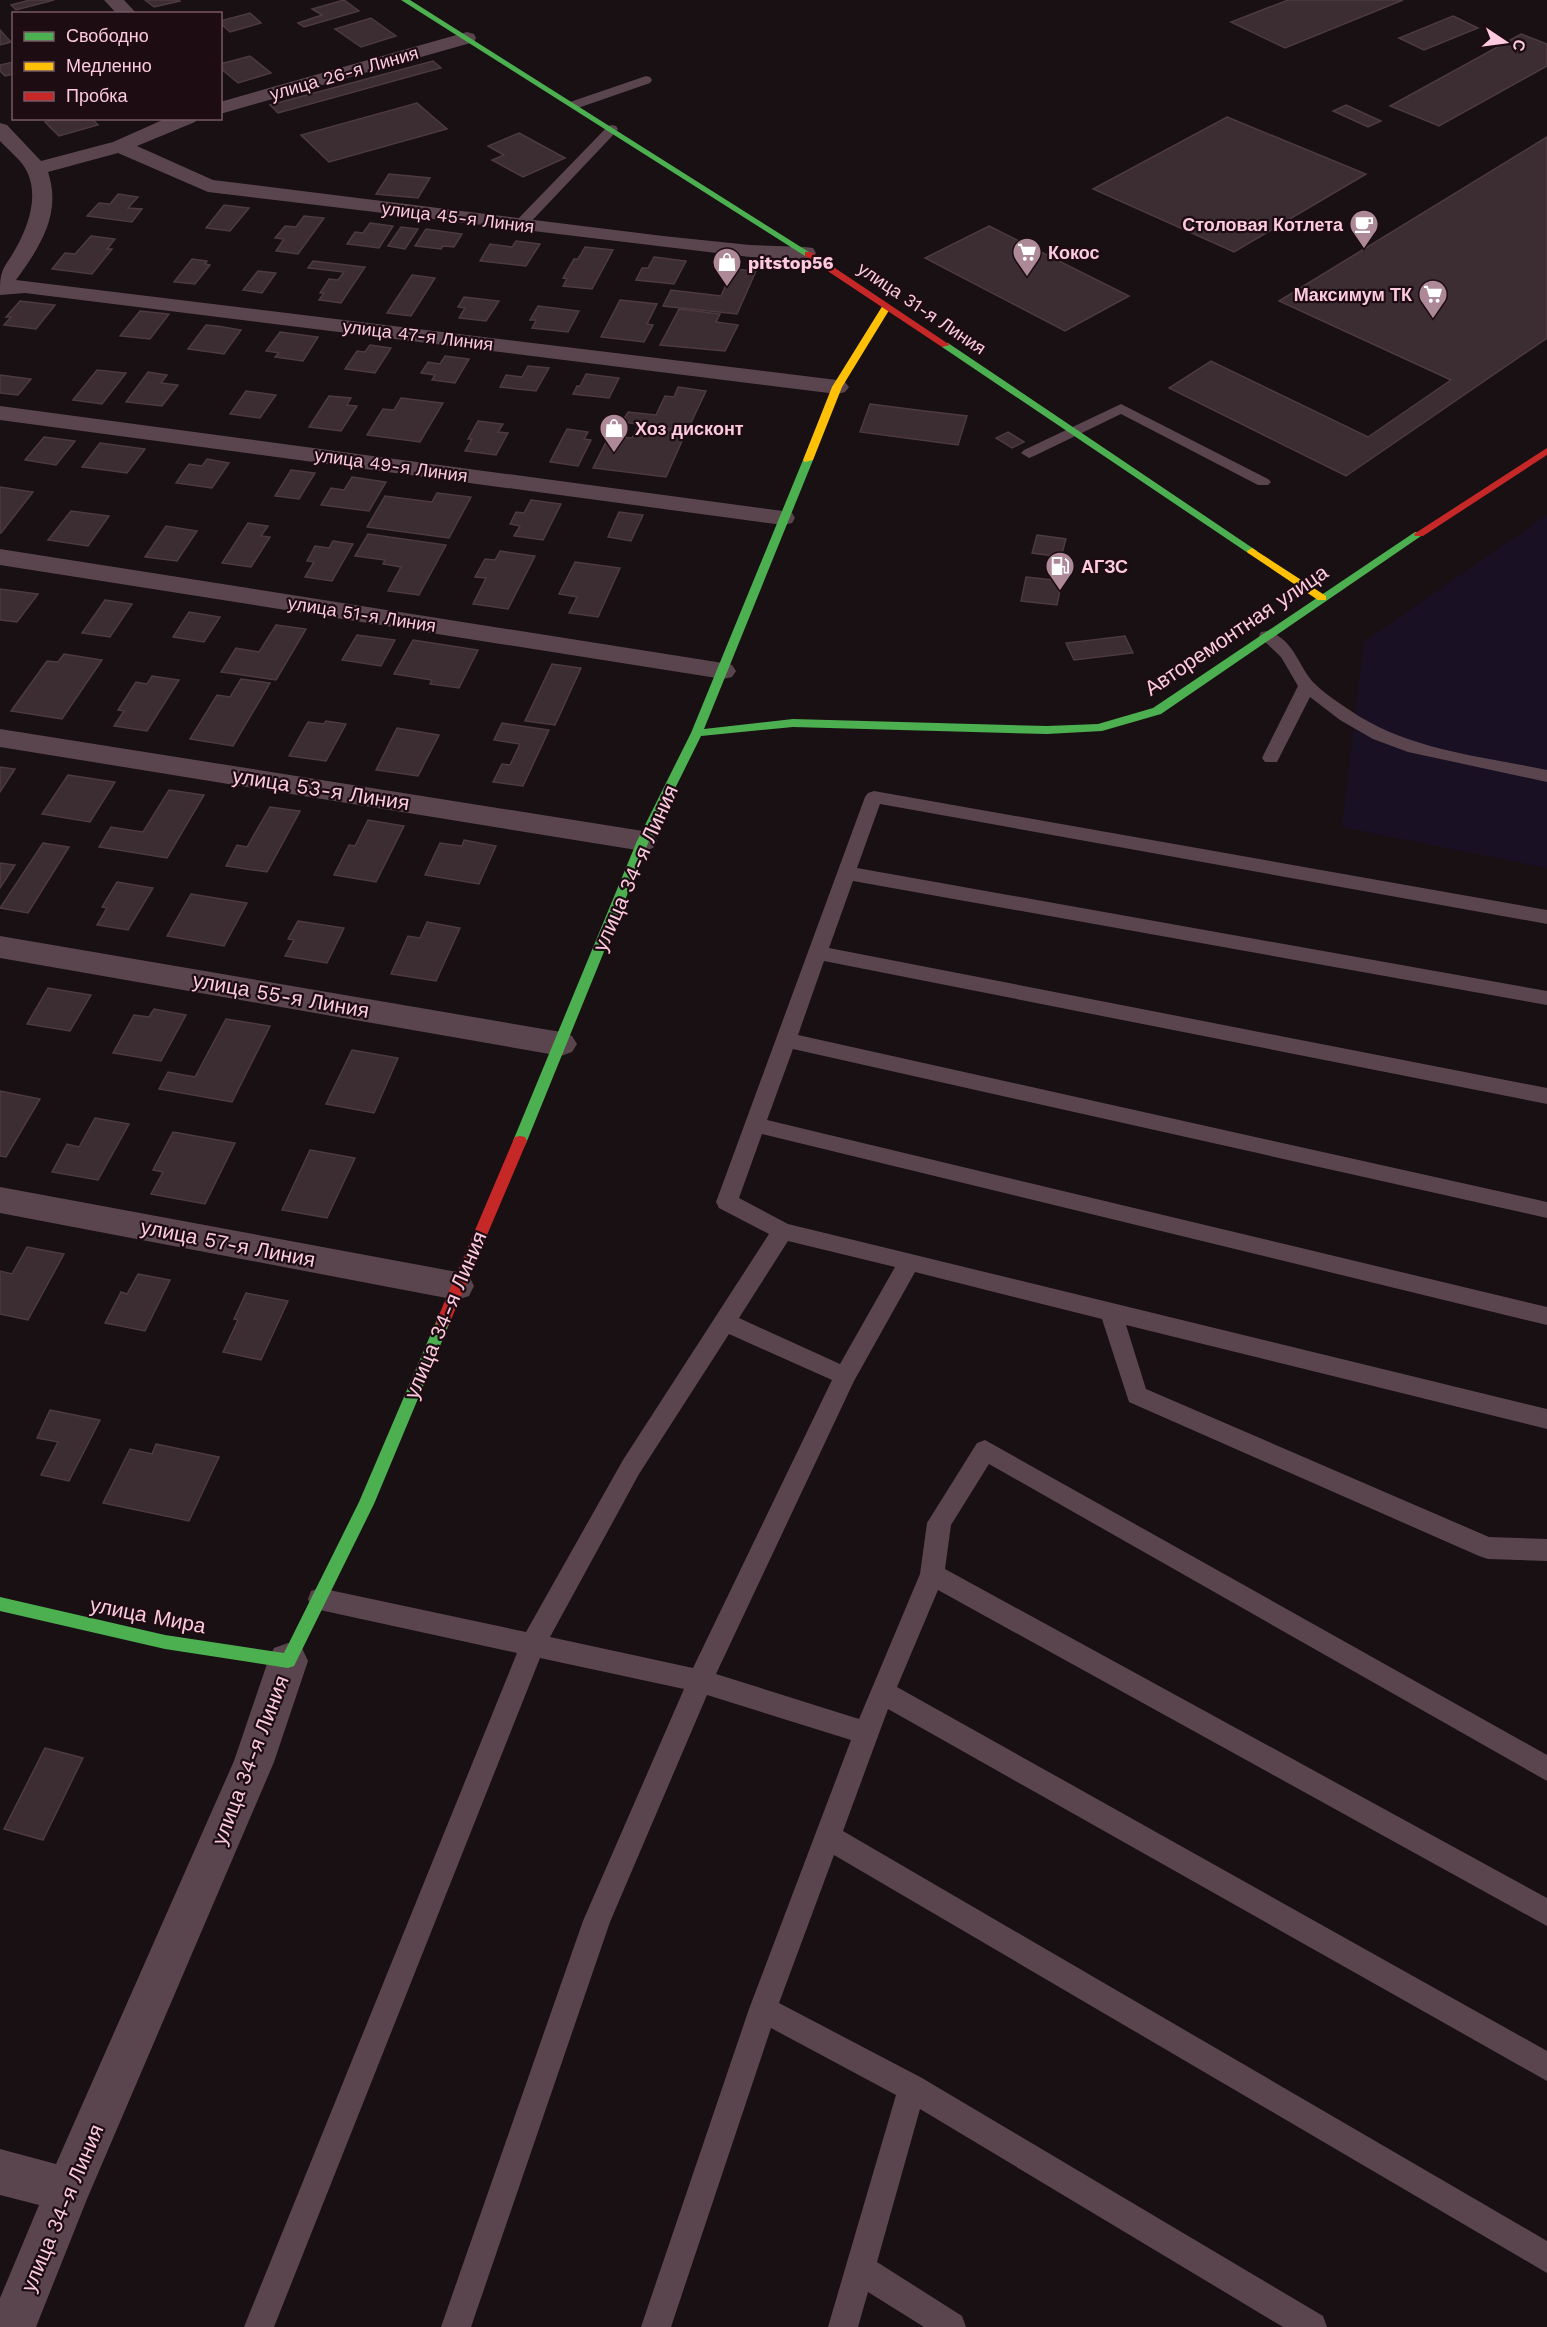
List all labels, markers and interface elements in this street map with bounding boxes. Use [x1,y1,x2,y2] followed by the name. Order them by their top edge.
[12,12,222,120] legend
[1475,12,1535,72] north arrow
[66,25,149,46] text: Свободно
[1508,37,1530,53] text: С
[267,42,421,104] street label: улица 26-я Линия
[66,55,152,76] text: Медленно
[66,85,129,106] text: Пробка
[380,197,536,237] street label: улица 45-я Линия
[1348,208,1380,250] cafe icon: Столовая Котлета
[1182,214,1344,235] place label: Столовая Котлета
[1011,236,1043,278] supermarket icon: Кокос
[1048,242,1100,263] place label: Кокос
[711,246,743,288] shop icon: pitstop56
[748,252,834,273] place label: pitstop56
[854,257,990,359] street label: улица 31-я Линия
[1417,278,1449,320] supermarket icon: Максимум ТК
[1294,284,1413,305] place label: Максимум ТК
[342,315,494,355] street label: улица 47-я Линия
[598,412,630,454] shop icon: Хоз дисконт
[635,418,744,439] place label: Хоз дисконт
[313,444,469,486] street label: улица 49-я Линия
[1044,550,1076,592] fuel station icon: АГЗС
[1081,556,1128,577] place label: АГЗС
[1139,559,1333,701] street label: Авторемонтная улица
[286,592,438,636] street label: улица 51-я Линия
[231,763,411,815] street label: улица 53-я Линия
[587,781,683,955] street label: улица 34-я Линия
[191,967,371,1023] street label: улица 55-я Линия
[139,1214,317,1272] street label: улица 57-я Линия
[398,1228,492,1402] street label: улица 34-я Линия
[88,1592,208,1639] street label: улица Мира
[206,1672,294,1848] street label: улица 34-я Линия
[15,2121,109,2295] street label: улица 34-я Линия

